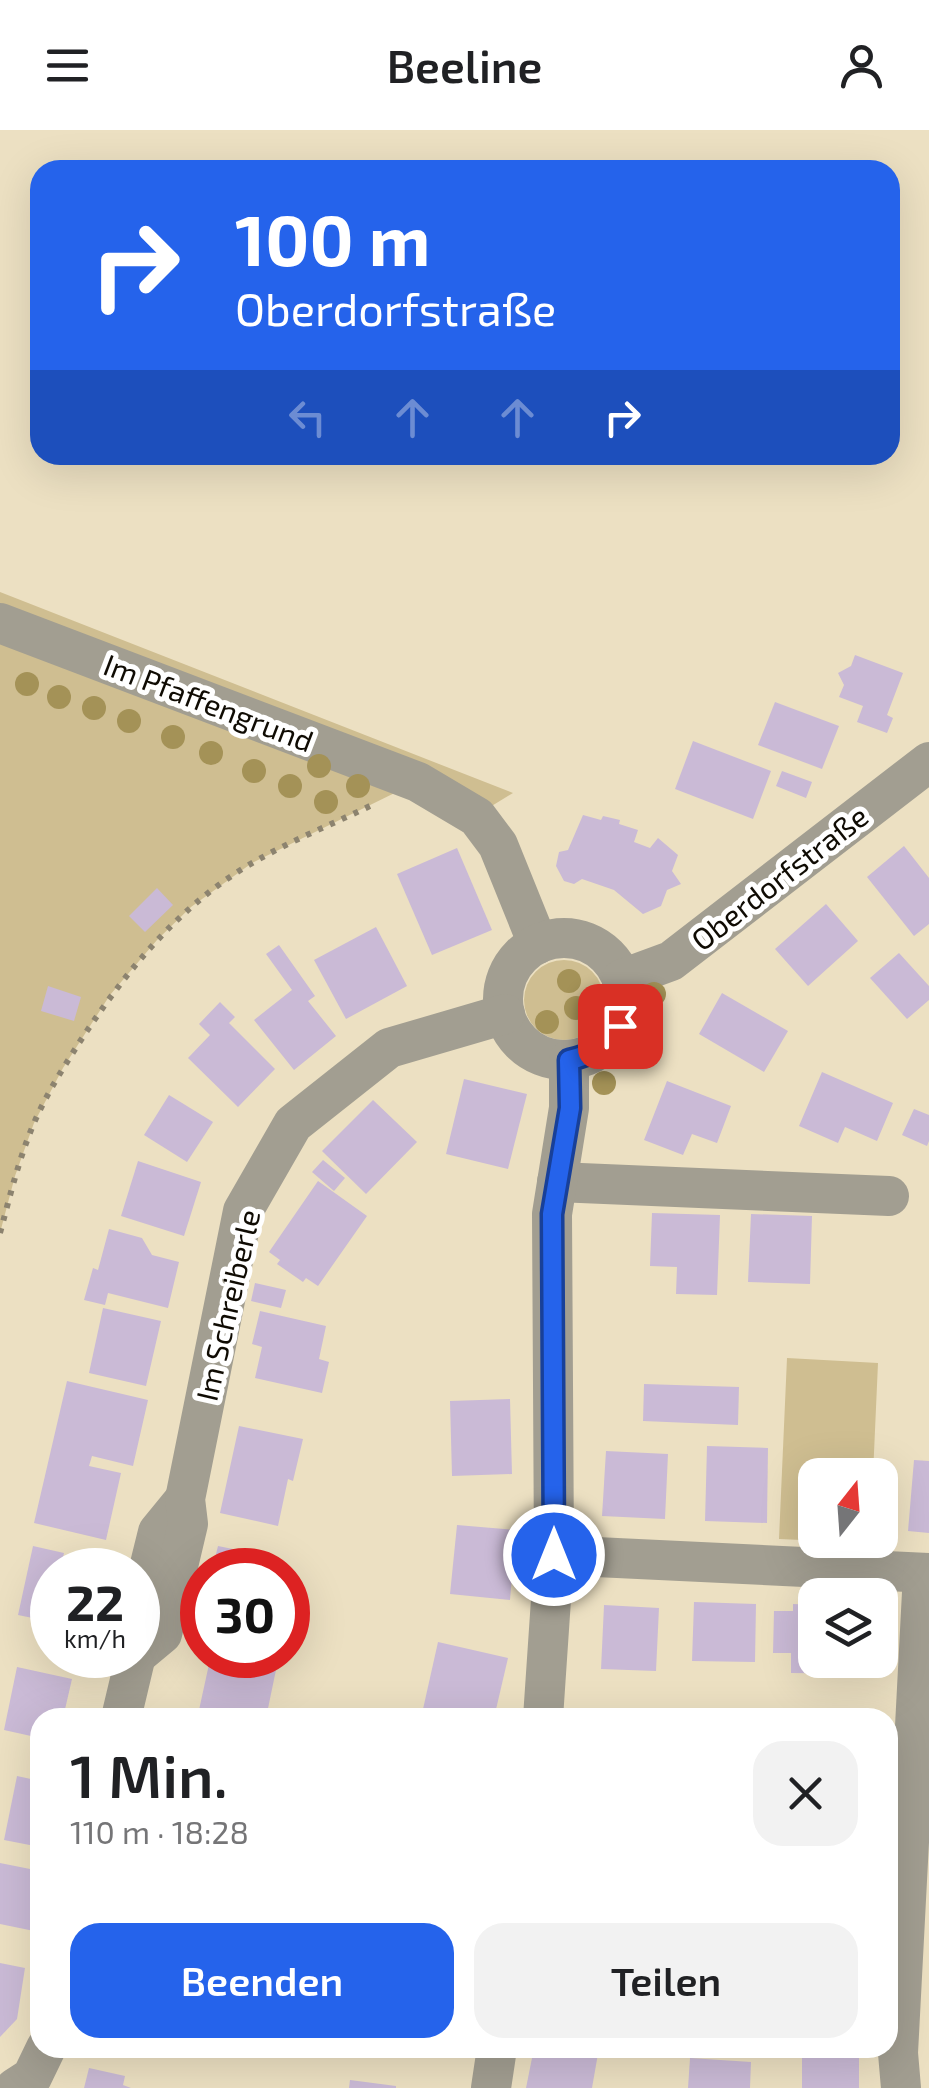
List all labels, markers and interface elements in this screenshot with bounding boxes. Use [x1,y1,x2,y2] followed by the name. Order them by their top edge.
[40,38,95,93] icon: menu
[387,38,542,92] text: Beeline
[834,38,889,93] icon: person
[235,196,430,280] text: 100 m
[70,200,200,330] icon: right
[235,281,556,335] text: Oberdorfstraße
[280,390,335,445] icon: left
[385,390,440,445] icon: ahead
[490,390,545,445] icon: ahead
[595,390,650,445] icon: right
[99,646,319,758] street label: Im Pfaffengrund
[684,797,874,957] street label: Oberdorfstraße
[578,984,663,1069] pin
[593,999,648,1054] icon: arrive
[188,1206,266,1404] street label: Im Schreiberle
[798,1458,898,1558] north arrow
[798,1458,898,1678] map controls
[502,1503,606,1607] position arrow
[180,1548,310,1678] speed limit sign: 30
[66,1571,124,1631] text: 22
[798,1578,898,1678] button: layers
[64,1623,126,1653] text: km/h
[70,1738,228,1810] text: 1 Min.
[753,1741,858,1846] button: close
[70,1812,249,1850] text: 110 m · 18:28
[70,1923,454,2038] button: Beenden
[474,1923,858,2038] button: Teilen

